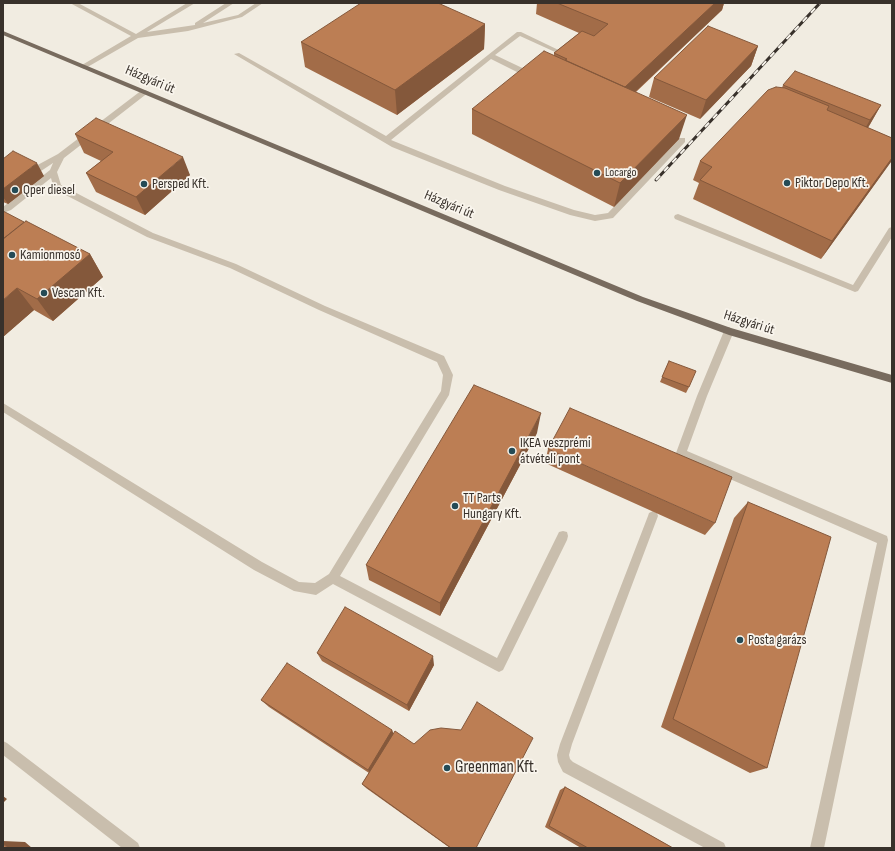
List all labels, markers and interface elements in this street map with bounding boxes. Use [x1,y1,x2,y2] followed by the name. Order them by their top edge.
[123,62,177,98] street label: Házgyári út
[605,166,636,180] place label: Locargo
[592,168,602,178] marker: Locargo
[795,175,869,191] place label: Piktor Depo Kft.
[152,176,209,192] place label: Persped Kft.
[782,178,792,188] marker: Piktor Depo Kft.
[139,179,149,189] marker: Persped Kft.
[23,182,75,198] place label: Qper diesel
[10,185,20,195] marker: Qper diesel
[422,187,476,223] street label: Házgyári út
[20,247,81,263] place label: Kamionmosó
[7,250,17,260] marker: Kamionmosó
[52,285,105,301] place label: Vescan Kft.
[39,288,49,298] marker: Vescan Kft.
[721,307,777,339] street label: Házgyári út
[520,435,591,468] place label: IKEA veszprémi átvételi pont
[507,446,517,456] marker: IKEA veszprémi átvételi pont
[463,490,522,522] place label: TT Parts Hungary Kft.
[450,501,460,511] marker: TT Parts Hungary Kft.
[748,632,807,648] place label: Posta garázs
[735,635,745,645] marker: Posta garázs
[455,758,537,778] place label: Greenman Kft.
[442,763,452,773] marker: Greenman Kft.

